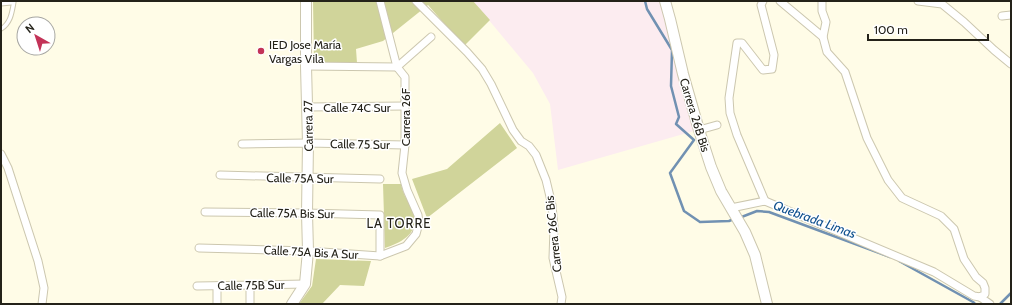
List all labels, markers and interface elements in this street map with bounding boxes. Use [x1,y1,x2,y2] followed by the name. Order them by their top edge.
[16,16,56,56] north arrow
[868,16,988,42] scale bar
[22,20,37,36] text: N
[874,22,908,37] text: 100 m
[269,37,341,66] place label: IED Jose María Vargas Vila
[256,46,266,56] marker: IED Jose María Vargas Vila
[677,76,713,154] street label: Carrera 26B Bis
[398,87,413,146] street label: Carrera 26F
[300,100,316,152] street label: Carrera 27
[323,100,391,115] street label: Calle 74C Sur
[330,136,390,152] street label: Calle 75 Sur
[266,170,334,186] street label: Calle 75A Sur
[542,195,564,273] street label: Carrera 26C Bis
[771,197,859,241] water label: Quebrada Limas
[250,205,335,221] street label: Calle 75A Bis Sur
[367,215,431,231] district label: LA TORRE
[263,242,359,262] street label: Calle 75A Bis A Sur
[217,277,285,293] street label: Calle 75B Sur

